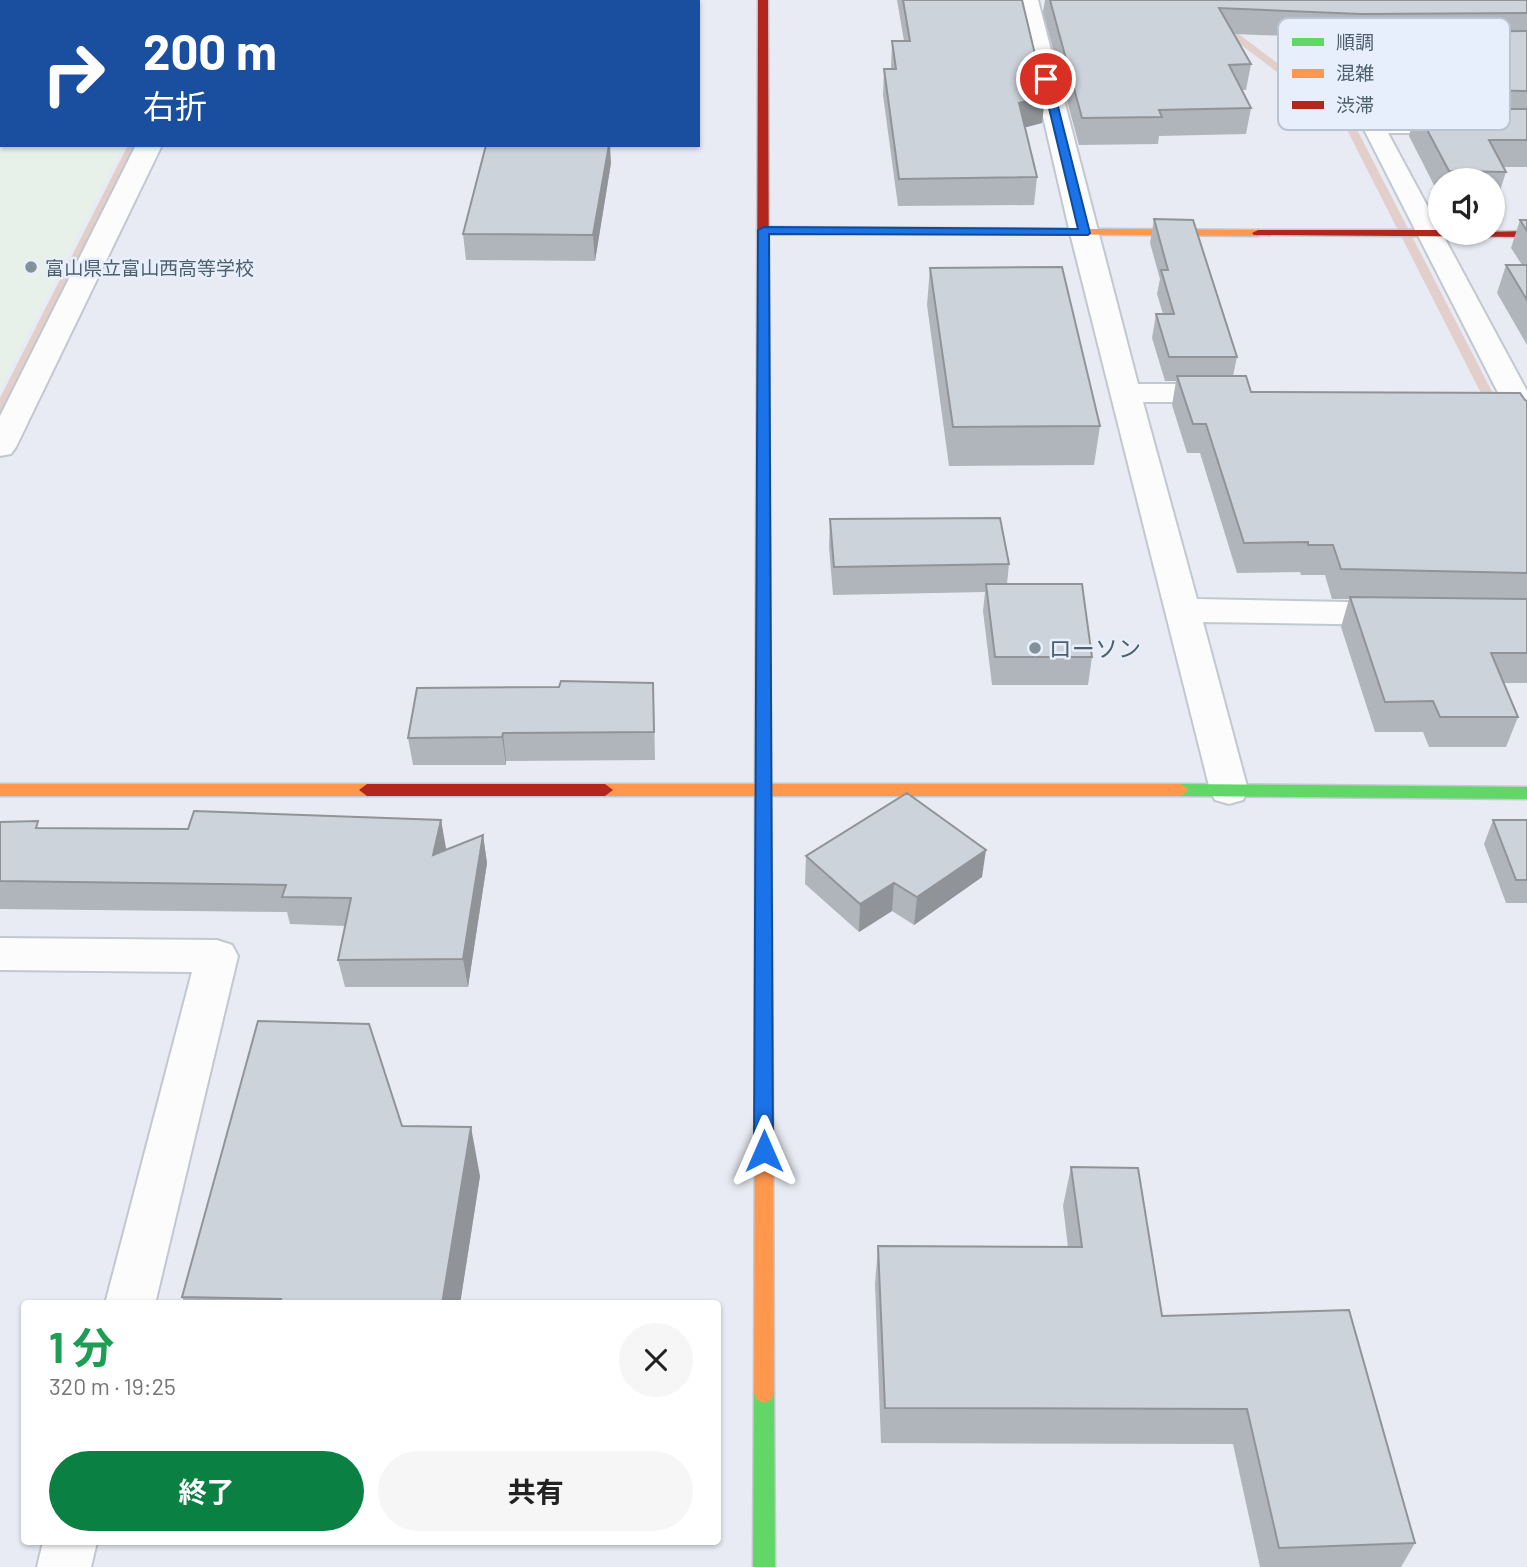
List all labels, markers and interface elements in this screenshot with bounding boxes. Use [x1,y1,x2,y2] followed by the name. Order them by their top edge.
[1278,18,1510,130] legend
[143,21,277,80] text: 200 m
[28,28,119,119] icon: right
[1336,30,1374,53] text: 順調
[1016,49,1076,109] pin
[1027,60,1065,98] icon: arrive
[1336,61,1374,84] text: 混雑
[143,86,207,124] text: 右折
[1336,93,1374,116] text: 渋滞
[1428,168,1505,245] map controls
[1428,168,1505,245] button: sound
[45,256,254,279] place label: 富山県立富山西高等学校
[23,259,39,275] marker: 富山県立富山西高等学校
[1049,634,1141,662] place label: ローソン
[1027,640,1043,656] marker: ローソン
[727,1114,801,1188] position arrow
[49,1321,114,1371] text: 1 分
[619,1323,693,1397] button: close
[49,1372,176,1400] text: 320 m · 19:25
[49,1451,364,1531] button: 終了
[378,1451,693,1531] button: 共有

